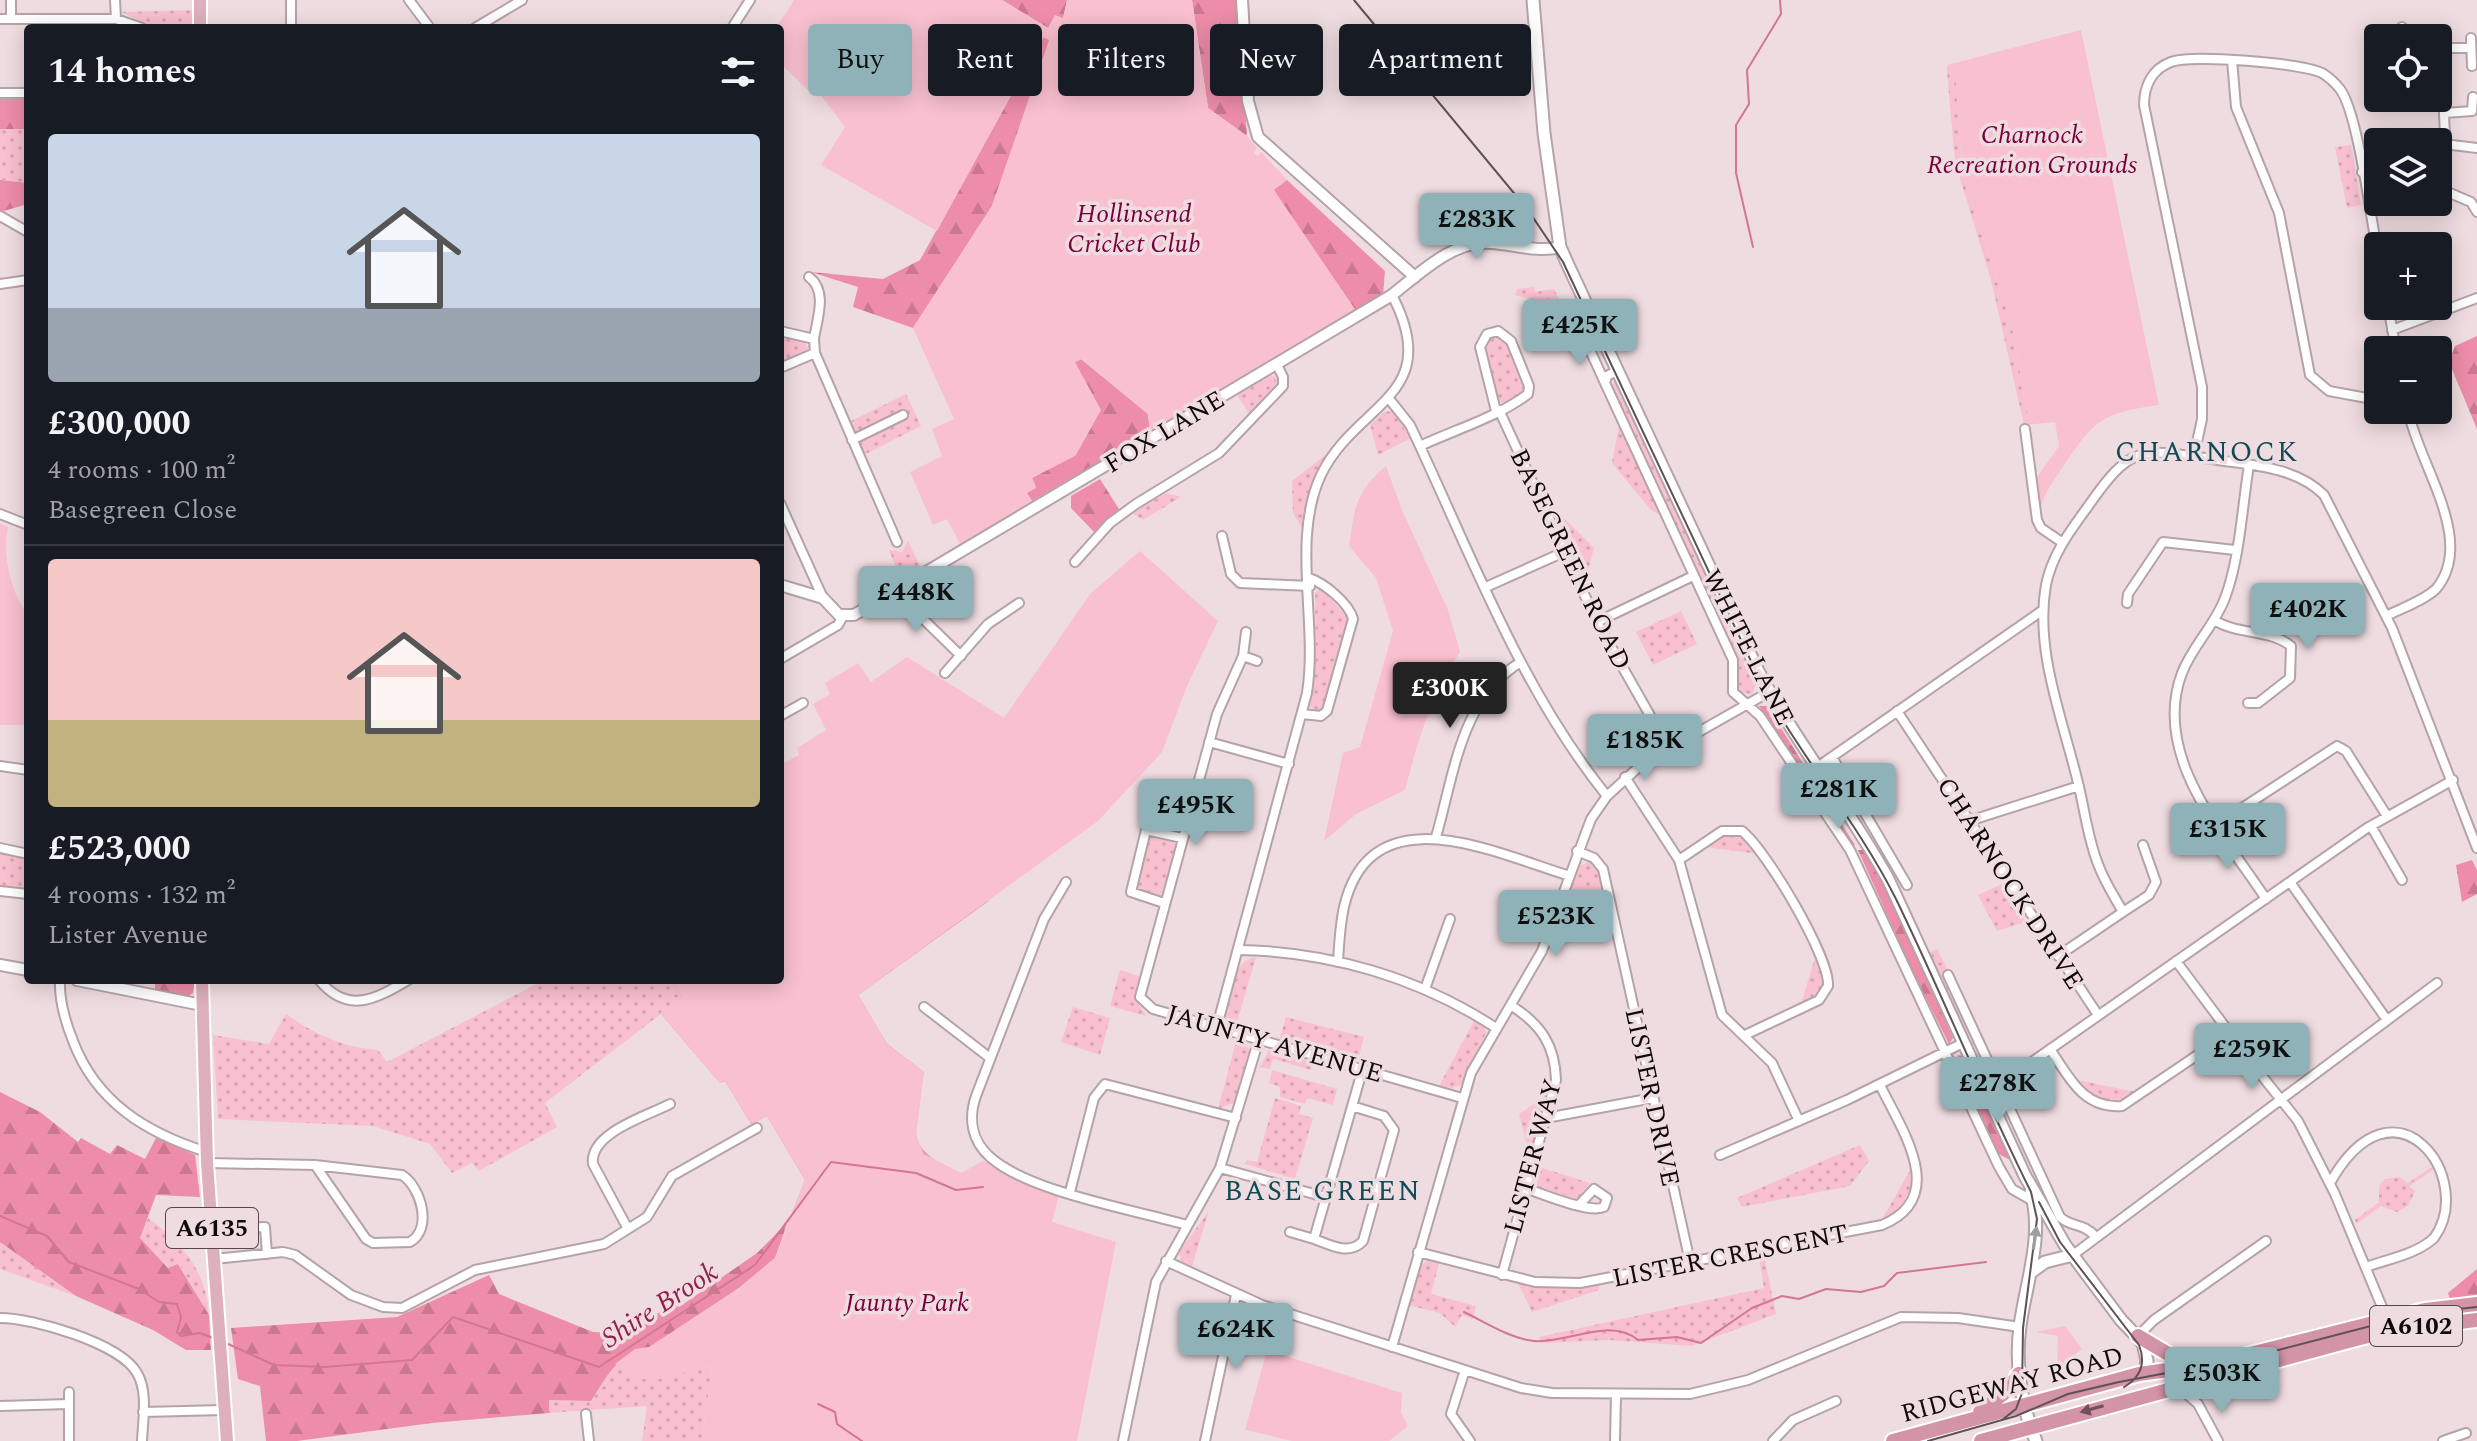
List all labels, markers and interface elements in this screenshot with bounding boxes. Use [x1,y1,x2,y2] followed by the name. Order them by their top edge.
[808,24,912,96] chip: Buy
[928,24,1042,96] chip: Rent
[1058,24,1194,96] chip: Filters
[1210,24,1323,96] chip: New
[1339,24,1531,96] chip: Apartment
[2364,24,2452,424] map controls
[2364,24,2452,112] button: locate
[48,46,197,98] text: 14 homes
[716,50,760,94] icon: filters
[1927,115,2137,185] park label: Charnock Recreation Grounds
[2364,128,2452,216] button: layers
[332,186,476,330] icon: home
[1421,193,1533,261] pin: £283K
[1067,194,1201,264] park label: Hollinsend Cricket Club
[1438,199,1516,239] text: £283K
[2364,232,2452,320] button: +
[1524,299,1636,367] pin: £425K
[1541,305,1619,345] text: £425K
[2364,336,2452,424] button: −
[1096,380,1233,484] street label: FOX LANE
[48,398,191,450] text: £300,000
[2115,431,2299,474] district label: CHARNOCK
[1499,442,1641,677] street label: BASEGREEN ROAD
[48,450,235,490] text: 4 rooms · 100 m²
[48,490,237,530] text: Basegreen Close
[1692,562,1805,733] street label: WHITE LANE
[860,566,972,634] pin: £448K
[877,572,955,612] text: £448K
[2252,583,2364,651] pin: £402K
[2269,589,2347,629] text: £402K
[332,611,476,755] icon: home
[1394,662,1506,730] pin: £300K
[1411,668,1489,708] text: £300K
[1589,714,1701,782] pin: £185K
[1606,720,1684,760] text: £185K
[1783,763,1895,831] pin: £281K
[1800,769,1878,809] text: £281K
[1926,769,2094,998] street label: CHARNOCK DRIVE
[1140,779,1252,847] pin: £495K
[1157,785,1235,825] text: £495K
[2172,803,2284,871] pin: £315K
[2189,809,2267,849] text: £315K
[48,823,191,875] text: £523,000
[48,875,235,915] text: 4 rooms · 132 m²
[1500,890,1612,958] pin: £523K
[1517,896,1595,936] text: £523K
[48,915,208,955] text: Lister Avenue
[1162,994,1388,1094] street label: JAUNTY AVENUE
[1614,1004,1690,1190] street label: LISTER DRIVE
[2196,1023,2308,1091] pin: £259K
[2213,1029,2291,1069] text: £259K
[1942,1057,2054,1125] pin: £278K
[1959,1063,2037,1103] text: £278K
[1493,1074,1573,1238] street label: LISTER WAY
[1224,1170,1422,1213] district label: BASE GREEN
[166,1208,258,1248] road number: A6135
[1609,1214,1851,1298] street label: LISTER CRESCENT
[2029,1225,2042,1250] one-way arrow
[593,1251,727,1359] water label: Shire Brook
[843,1283,969,1323] park label: Jaunty Park
[1180,1303,1292,1371] pin: £624K
[2370,1306,2462,1346] road number: A6102
[1197,1309,1275,1349] text: £624K
[1897,1336,2128,1434] street label: RIDGEWAY ROAD
[2166,1347,2278,1415] pin: £503K
[2183,1353,2261,1393] text: £503K
[2079,1403,2103,1416] one-way arrow

